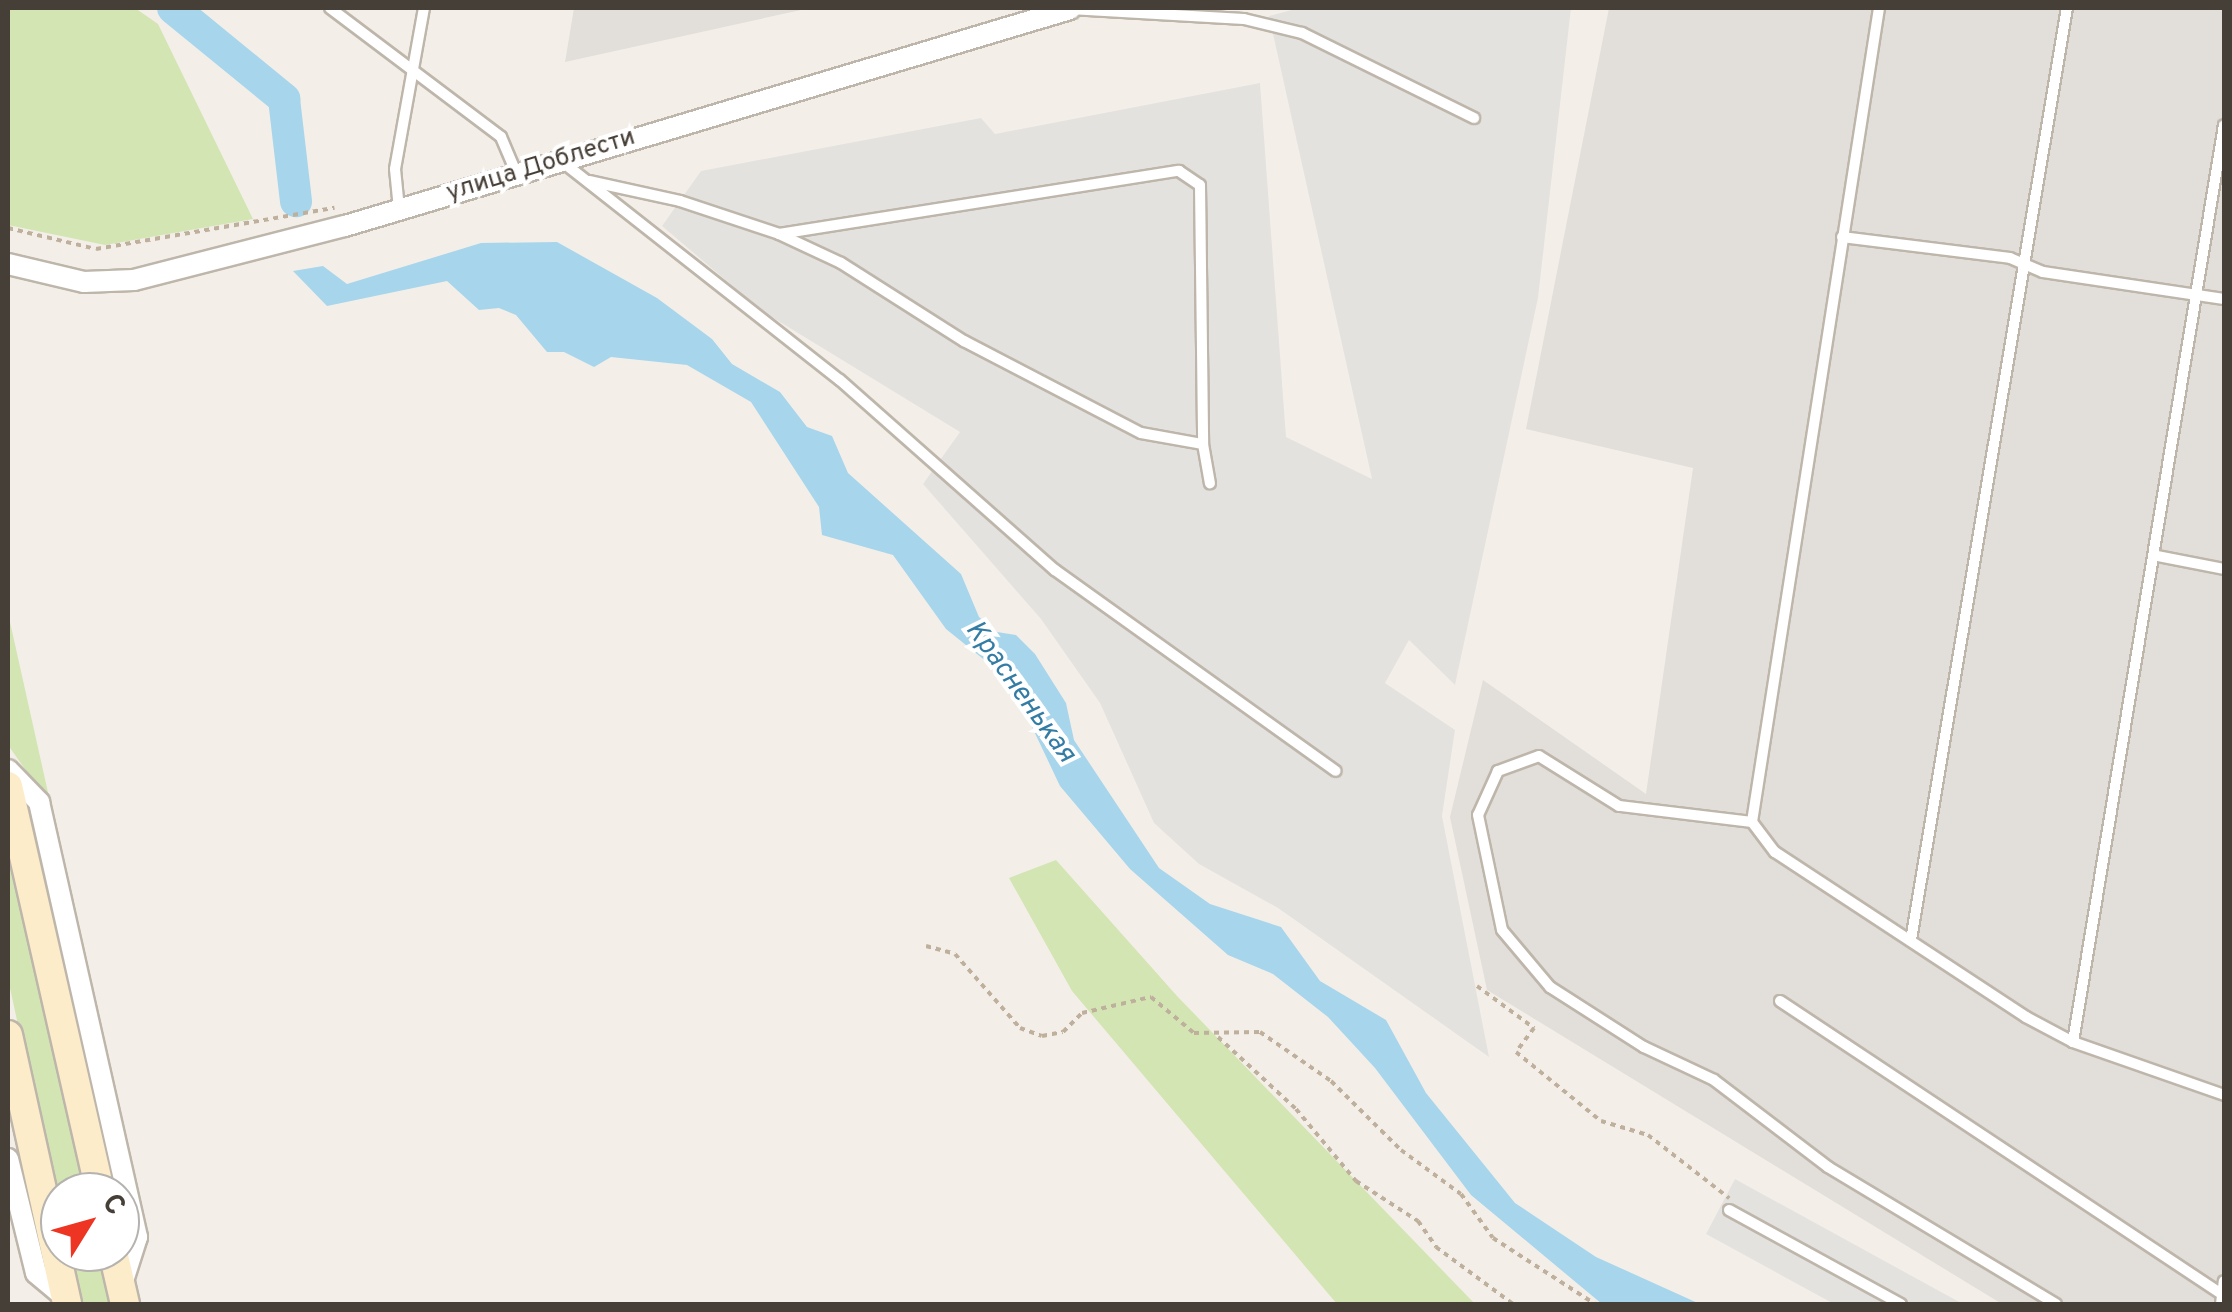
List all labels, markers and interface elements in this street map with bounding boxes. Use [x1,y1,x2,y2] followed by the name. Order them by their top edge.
[443,123,639,209] street label: улица Доблести
[957,615,1083,769] water label: Красненькая
[40,1172,140,1272] north arrow
[93,1187,132,1223] text: С

